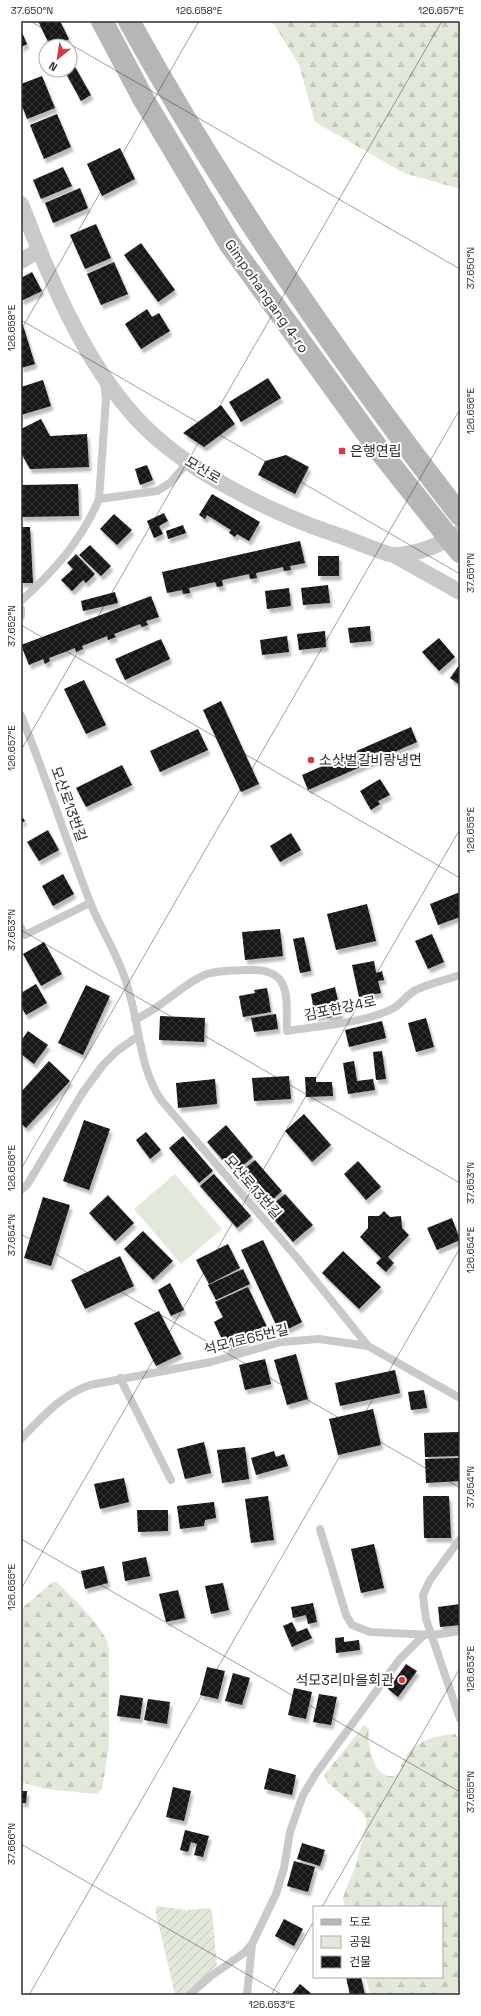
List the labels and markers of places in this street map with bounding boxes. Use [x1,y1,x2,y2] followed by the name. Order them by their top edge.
[350,442,402,460] place label: 은행연립
[337,446,347,456] marker: 은행연립
[319,751,422,769] place label: 소삿벌갈비랑냉면
[306,755,316,765] marker: 소삿벌갈비랑냉면
[295,1671,394,1689] place label: 석모3리마을회관
[397,1675,407,1685] marker: 석모3리마을회관

